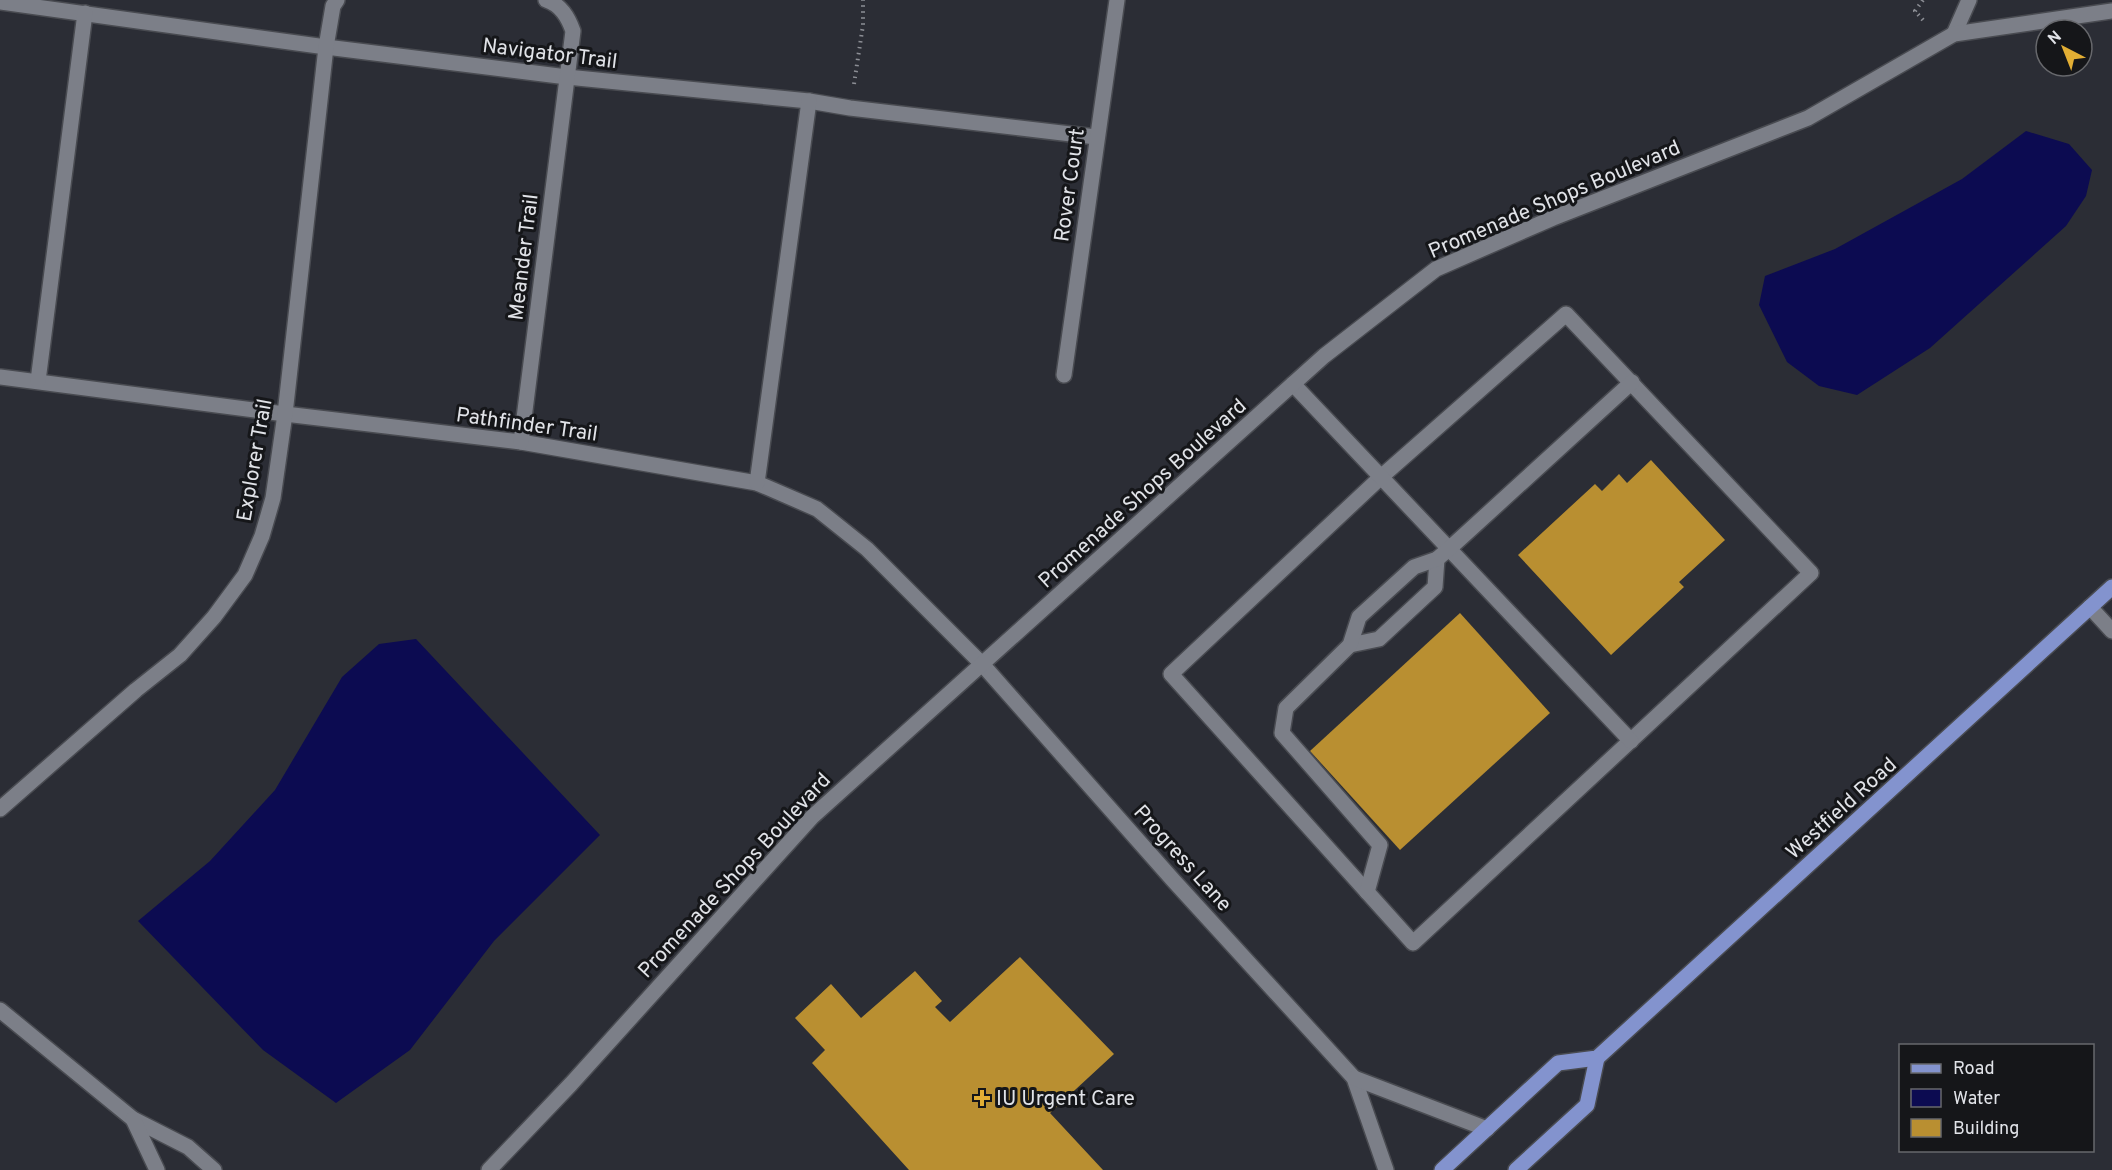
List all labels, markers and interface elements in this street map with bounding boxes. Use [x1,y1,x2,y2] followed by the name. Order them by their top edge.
[2034,18,2094,78] north arrow
[2044,27,2066,50] text: N
[481,33,619,76] street label: Navigator Trail
[1049,127,1092,244] street label: Rover Court
[1424,135,1685,266] street label: Promenade Shops Boulevard
[503,192,546,322] street label: Meander Trail
[1033,393,1253,595] street label: Promenade Shops Boulevard
[231,397,280,524] street label: Explorer Trail
[454,402,599,449] street label: Pathfinder Trail
[1781,752,1903,866] street label: Westfield Road
[633,768,837,984] street label: Promenade Shops Boulevard
[1127,800,1237,918] street label: Progress Lane
[1899,1044,2094,1152] legend
[1953,1058,1995,1081] text: Road
[996,1086,1135,1113] place label: IU Urgent Care
[1953,1088,2000,1111] text: Water
[973,1089,991,1107] marker: IU Urgent Care
[1953,1118,2019,1141] text: Building

